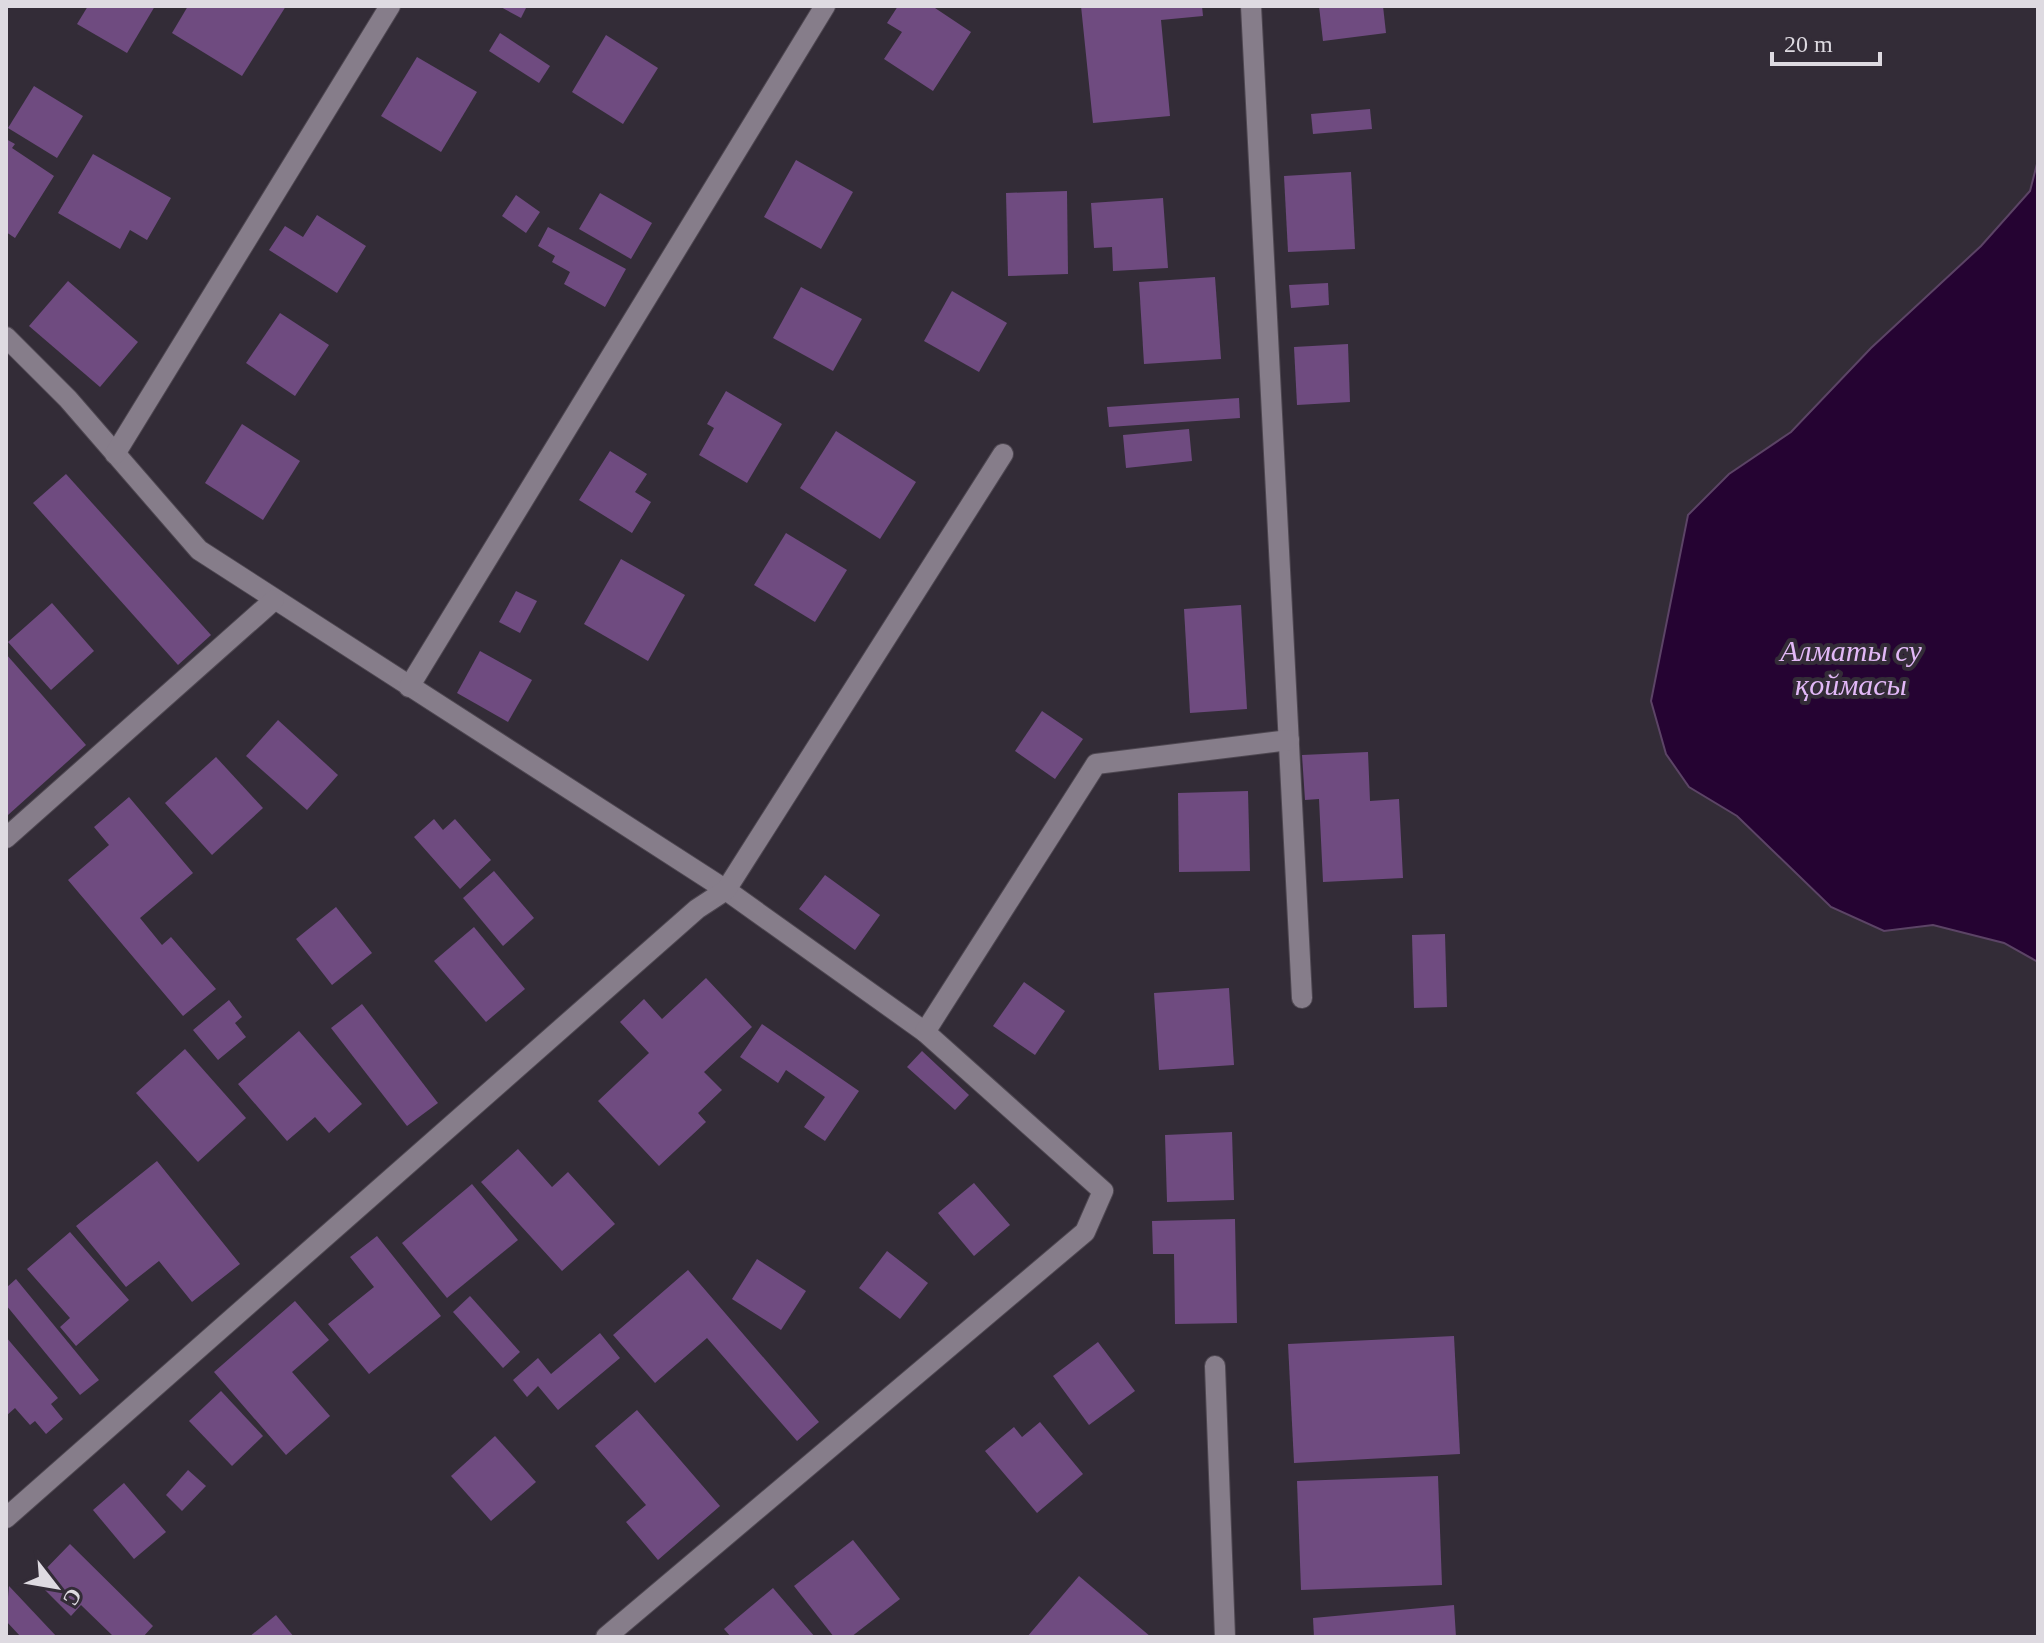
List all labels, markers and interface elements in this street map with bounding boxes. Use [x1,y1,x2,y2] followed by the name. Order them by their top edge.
[1772,16,1880,66] scale bar
[1784,31,1833,57] text: 20 m
[1778,634,1922,701] water label: Алматы су қоймасы
[16,1547,96,1627] north arrow
[58,1584,88,1610] text: С

